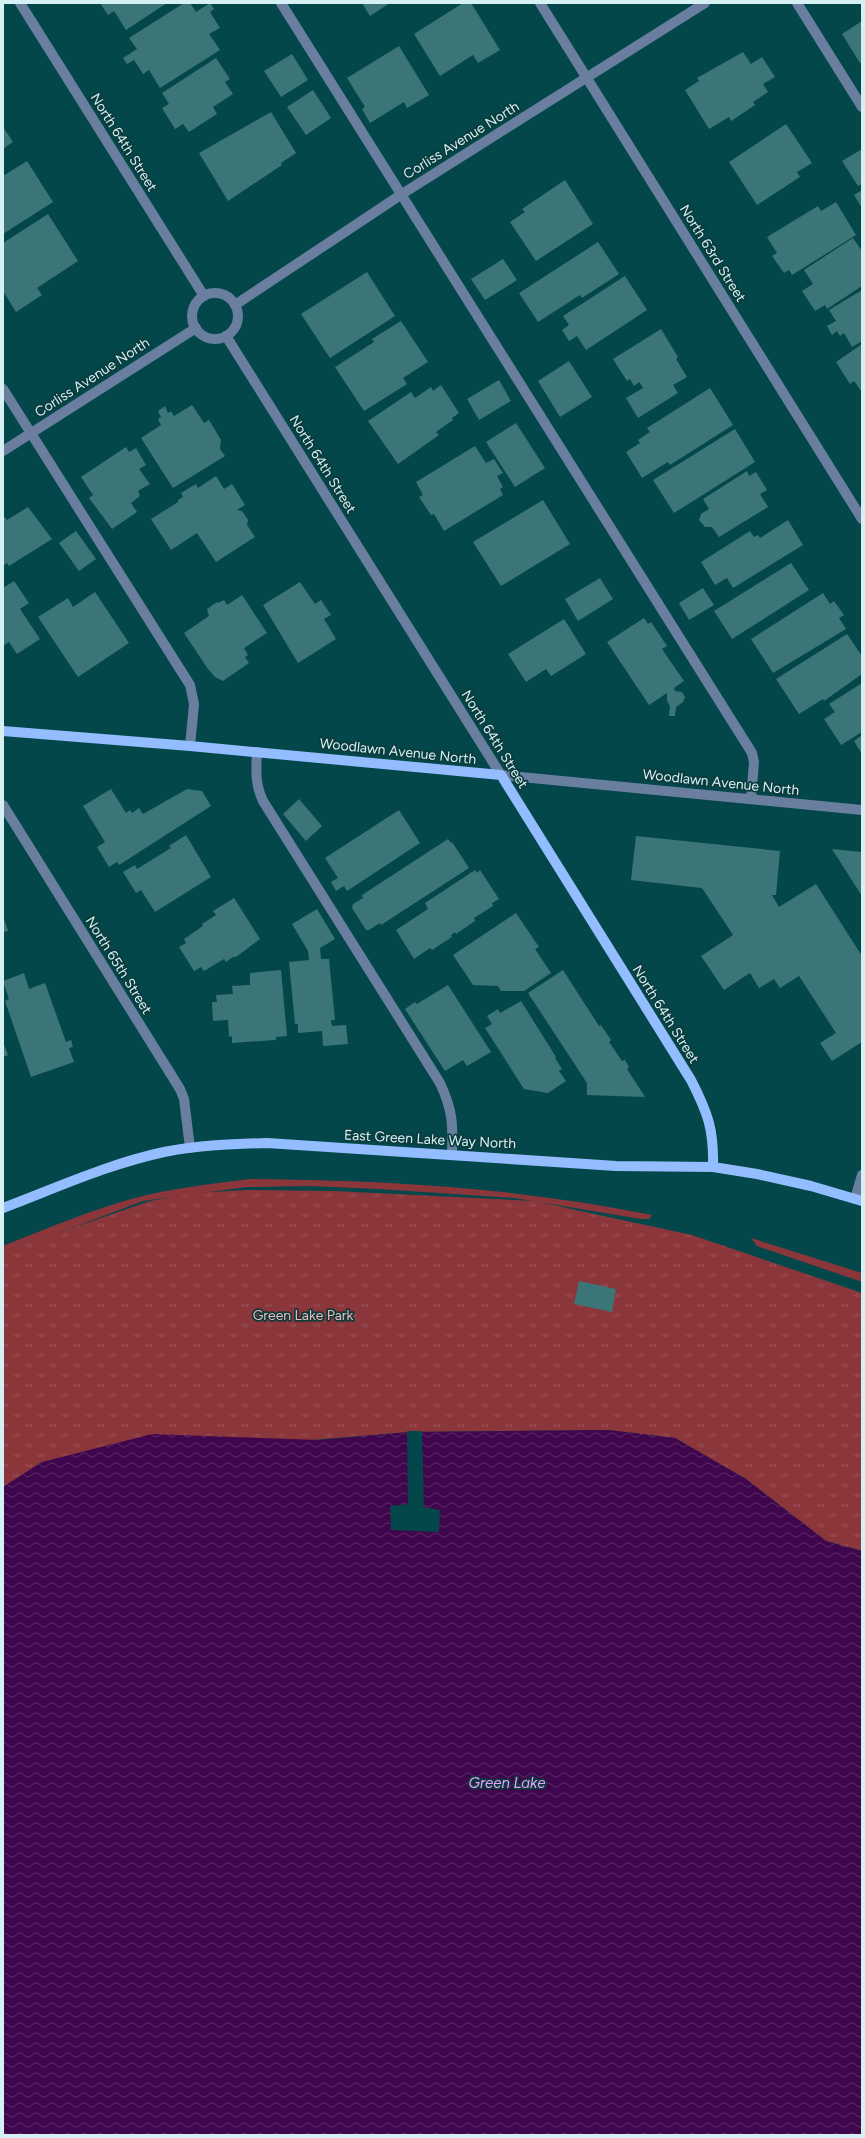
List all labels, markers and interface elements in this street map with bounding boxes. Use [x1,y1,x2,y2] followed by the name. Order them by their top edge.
[87,90,161,195] street label: North 64th Street
[400,98,522,183] street label: Corliss Avenue North
[676,202,749,305] street label: North 63rd Street
[32,334,153,421] street label: Corliss Avenue North
[286,412,360,517] street label: North 64th Street
[458,687,532,792] street label: North 64th Street
[319,735,477,768] street label: Woodlawn Avenue North
[642,766,800,799] street label: Woodlawn Avenue North
[82,913,155,1017] street label: North 65th Street
[629,962,703,1067] street label: North 64th Street
[343,1127,517,1153] street label: East Green Lake Way North
[253,1307,354,1324] park label: Green Lake Park
[469,1774,545,1792] water label: Green Lake

